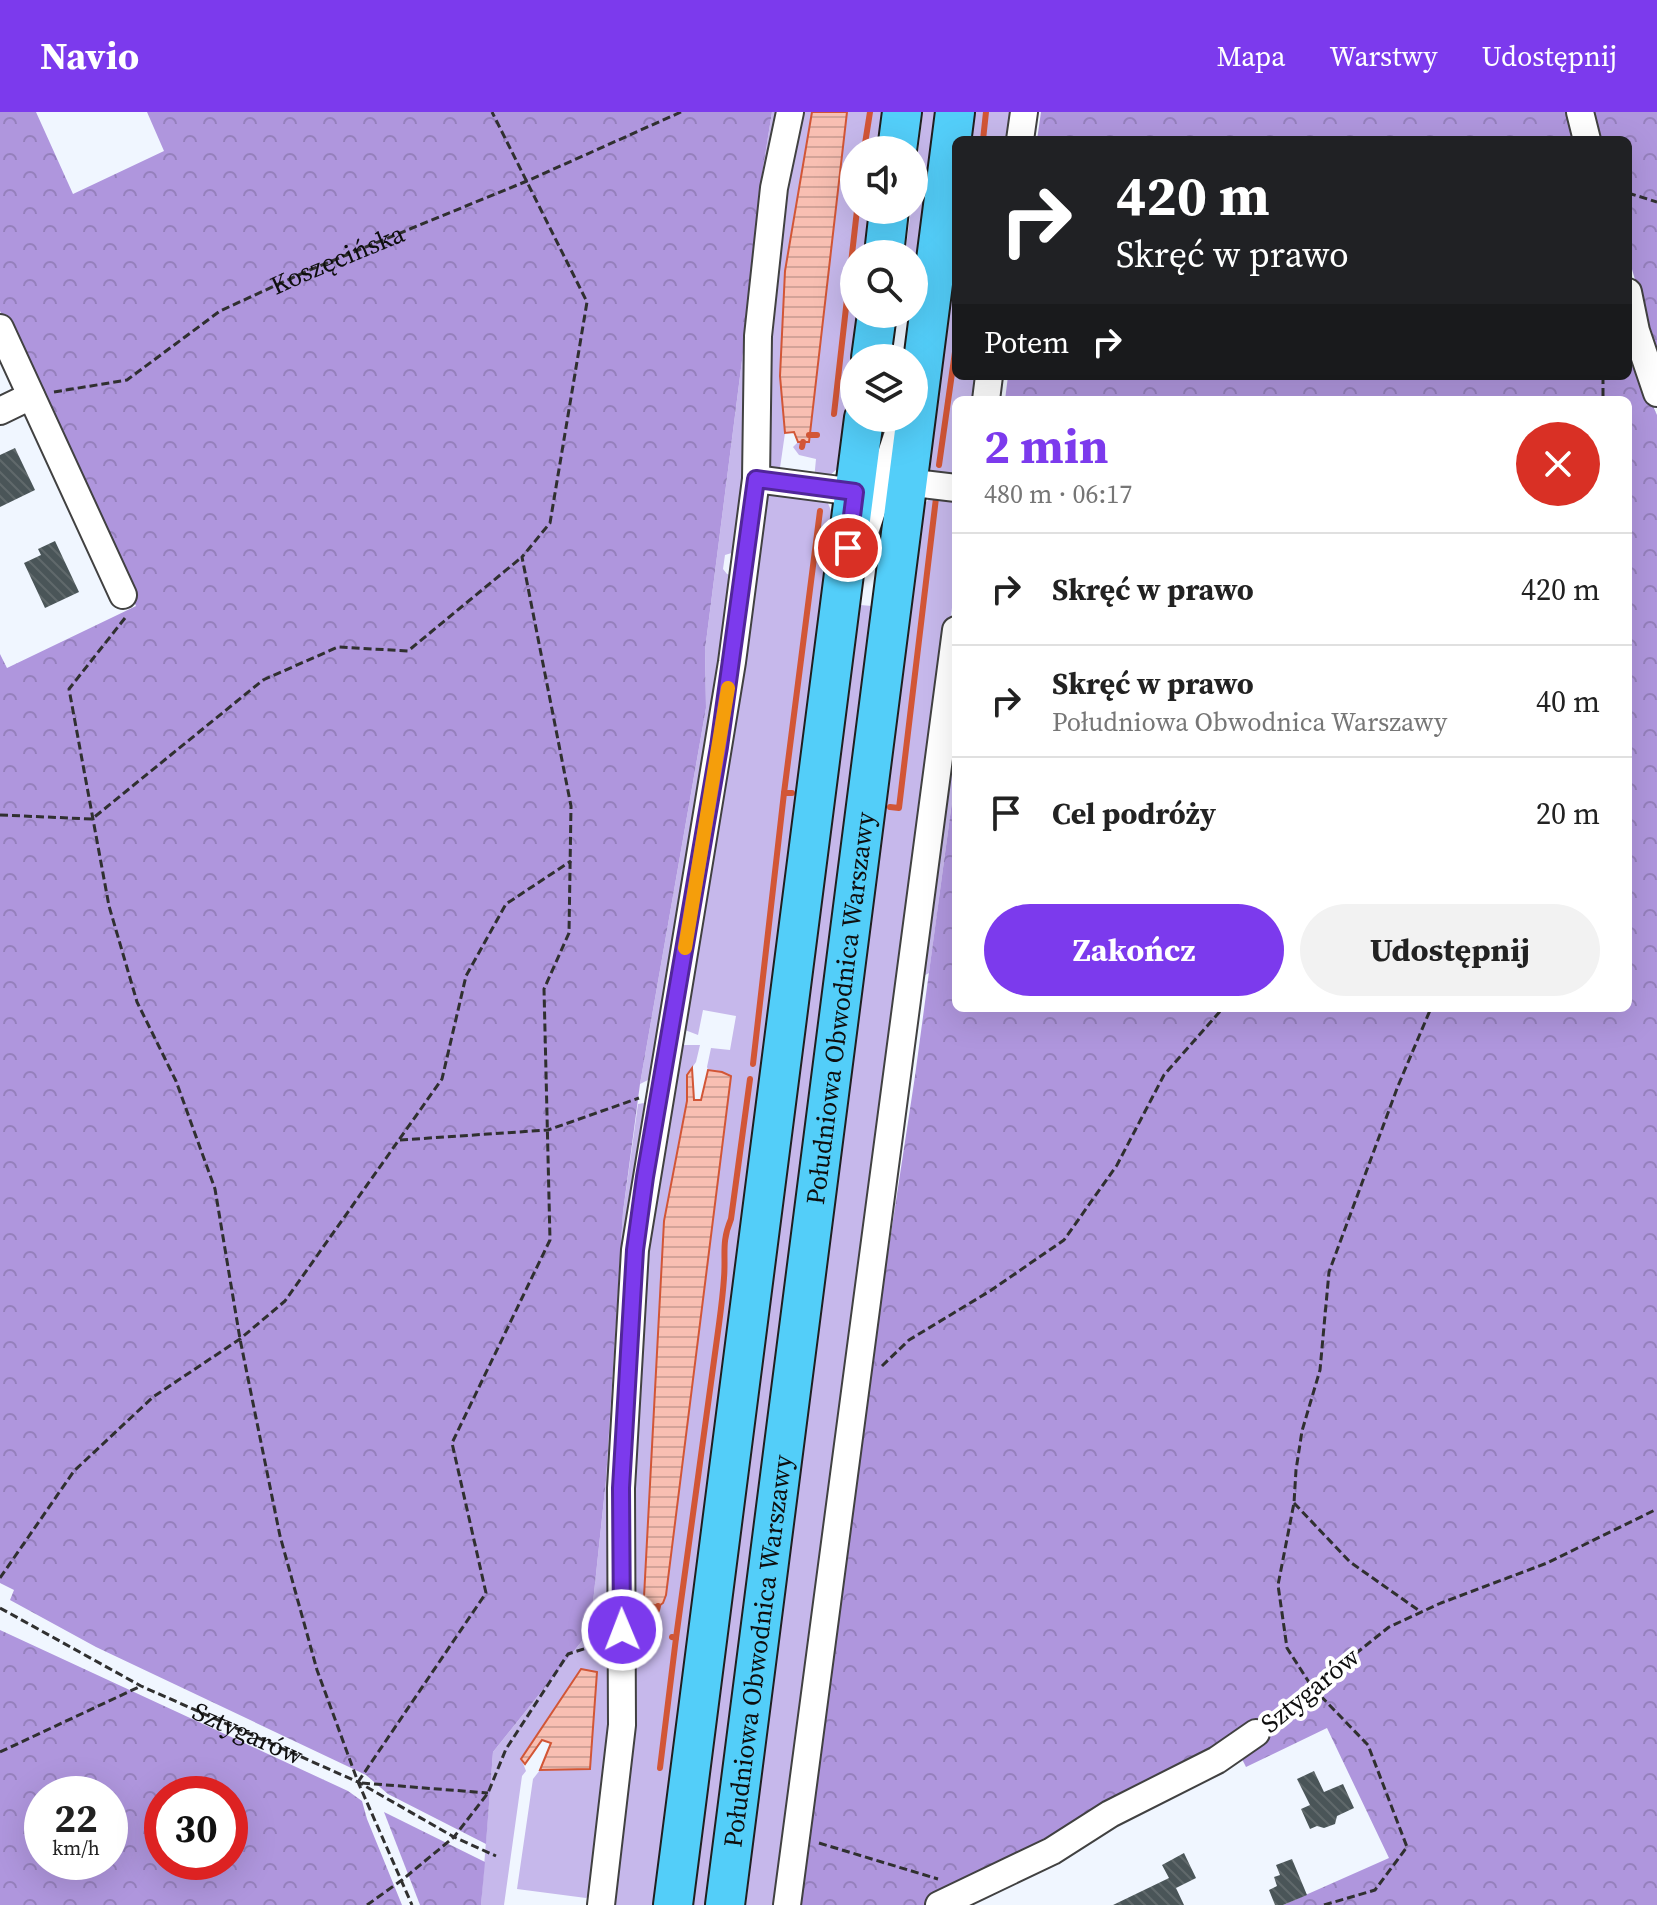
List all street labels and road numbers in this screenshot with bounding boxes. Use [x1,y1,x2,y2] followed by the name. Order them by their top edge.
[264,215,410,304] street label: Koszęcińska
[797,809,883,1207] street label: Południowa Obwodnica Warszawy
[715,1452,801,1849] street label: Południowa Obwodnica Warszawy
[1253,1639,1367,1741] street label: Sztygarów
[187,1693,309,1774] street label: Sztygarów

